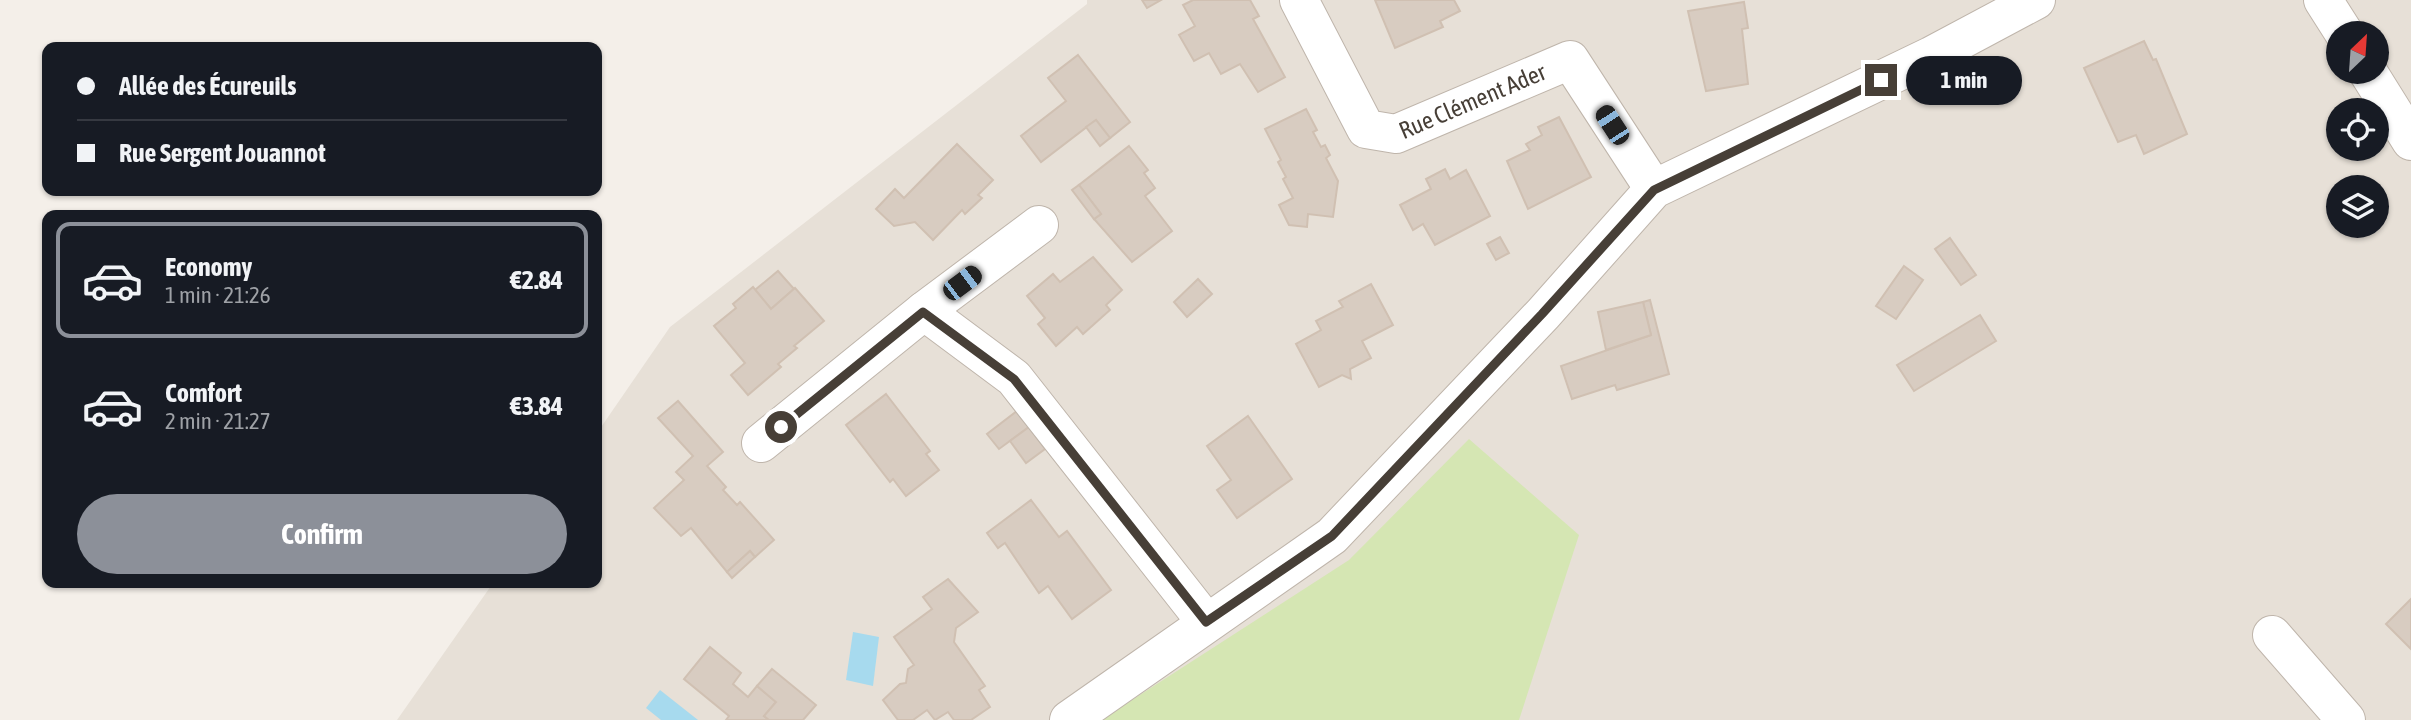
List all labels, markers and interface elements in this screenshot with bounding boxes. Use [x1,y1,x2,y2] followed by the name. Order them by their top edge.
[2326,21,2389,84] north arrow
[2326,21,2389,238] map controls
[1906,56,2021,104] callout: 1 min
[1395,57,1551,144] street label: Rue Clément Ader
[1865,64,1897,96] route end
[1941,67,1987,93] text: 1 min
[119,71,297,101] text: Allée des Écureuils
[2326,98,2389,161] button: locate
[1592,102,1633,148] car
[119,138,326,168] text: Rue Sergent Jouannot
[2326,175,2389,238] button: layers
[81,249,144,312] icon: car
[165,252,252,282] text: Economy
[939,262,986,304] car
[510,265,563,295] text: €2.84
[165,282,271,308] text: 1 min · 21:26
[81,375,144,438] icon: car
[165,378,242,408] text: Comfort
[510,391,563,421] text: €3.84
[165,408,271,434] text: 2 min · 21:27
[765,411,797,443] route start
[77,494,567,574] button: Confirm

